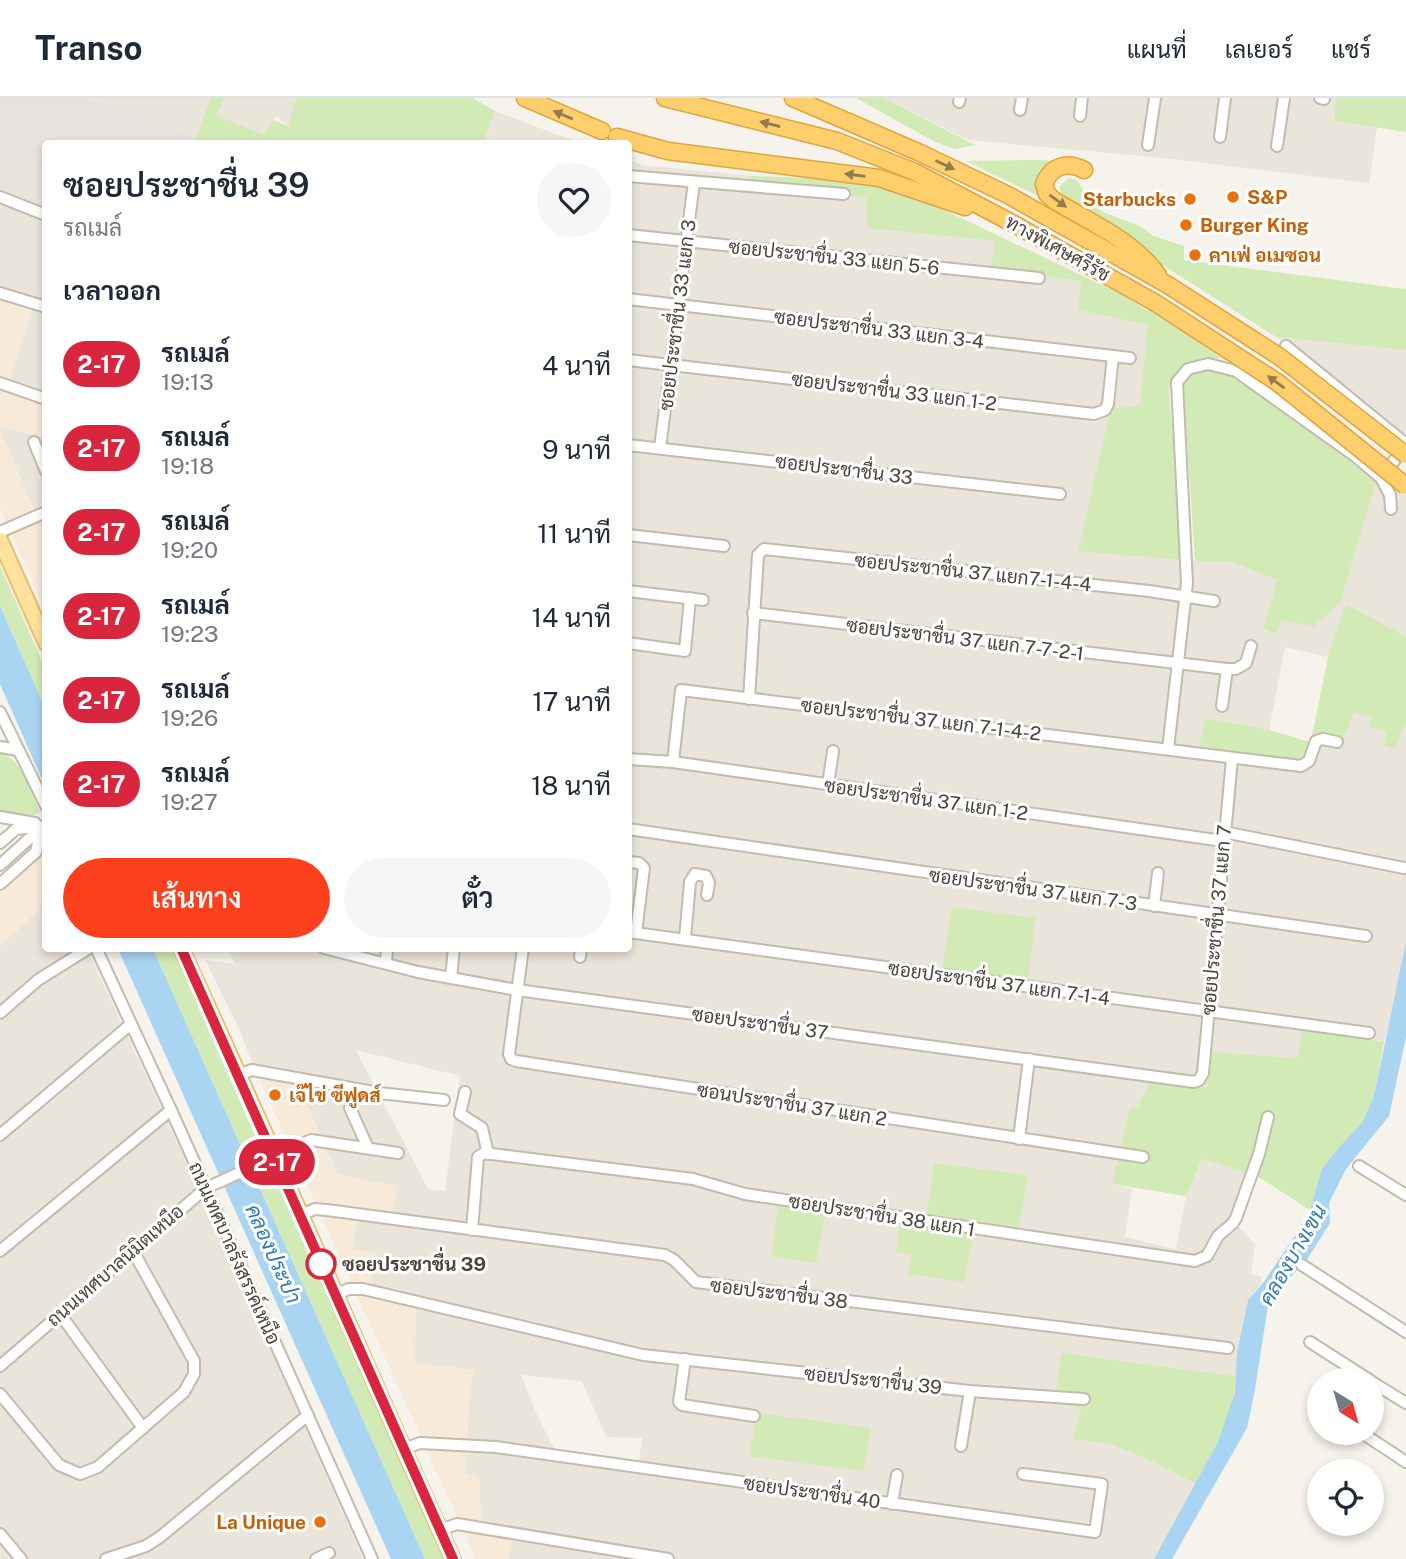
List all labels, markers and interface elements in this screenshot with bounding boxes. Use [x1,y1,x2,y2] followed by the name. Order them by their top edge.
[35,29,143,67] text: Transo
[1127,35,1187,63] text: แผนที่
[1225,35,1293,63] text: เลเยอร์
[1331,35,1371,63] text: แชร์
[552,109,573,120] one-way arrow
[759,118,781,129] one-way arrow
[935,159,955,171] one-way arrow
[537,163,611,237] button: heart
[63,166,309,204] text: ซอยประชาชื่น 39
[844,169,866,180] one-way arrow
[1247,186,1287,208] place label: S&P
[1083,188,1176,210] place label: Starbucks
[1225,189,1241,205] marker: S&P
[1182,191,1198,207] marker: Starbucks
[1049,194,1067,208] one-way arrow
[1002,209,1114,286] street label: ทางพิเศษศรีรัช
[63,214,122,241] text: รถเมล์
[1200,214,1309,236] place label: Burger King
[648,217,700,412] street label: ซอยประชาชื่น 33 แยก 3
[1178,217,1194,233] marker: Burger King
[728,229,941,279] street label: ซอยประชาชื่น 33 แยก 5-6
[1209,244,1321,266] place label: คาเฟ่ อเมซอน
[1187,247,1203,263] marker: คาเฟ่ อเมซอน
[63,275,161,306] text: เวลาออก
[773,299,986,353] street label: ซอยประชาชื่น 33 แยก 3-4
[161,337,230,368] text: รถเมล์
[77,350,126,378] text: 2-17
[542,350,611,381] text: 4 นาที
[790,362,999,415] street label: ซอยประชาชื่น 33 แยก 1-2
[161,368,214,395] text: 19:13
[1267,375,1286,389] one-way arrow
[161,421,230,452] text: รถเมล์
[77,434,126,462] text: 2-17
[542,434,611,465] text: 9 นาที
[774,444,915,488] street label: ซอยประชาชื่น 33
[161,452,214,479] text: 19:18
[161,505,230,536] text: รถเมล์
[77,518,126,546] text: 2-17
[537,518,611,549] text: 11 นาที
[161,536,218,563] text: 19:20
[853,543,1093,595] street label: ซอยประชาชื่น 37 แยก7-1-4-4
[161,589,230,620] text: รถเมล์
[77,602,126,630] text: 2-17
[532,602,611,633] text: 14 นาที
[845,608,1086,665] street label: ซอยประชาชื่น 37 แยก 7-7-2-1
[161,620,219,647] text: 19:23
[161,673,230,704] text: รถเมล์
[77,686,126,714] text: 2-17
[532,686,611,717] text: 17 นาที
[800,687,1043,745] street label: ซอยประชาชื่น 37 แยก 7-1-4-2
[161,704,218,731] text: 19:26
[161,757,230,788] text: รถเมล์
[823,768,1030,824] street label: ซอยประชาชื่น 37 แยก 1-2
[77,770,126,798] text: 2-17
[531,770,611,801] text: 18 นาที
[161,788,218,815] text: 19:27
[1191,823,1235,1016] street label: ซอยประชาชื่น 37 แยก 7
[63,858,330,938] button: เส้นทาง
[344,858,611,938] button: ตั๋ว
[927,858,1139,915] street label: ซอยประชาชื่น 37 แยก 7-3
[887,951,1112,1009] street label: ซอยประชาชื่น 37 แยก 7-1-4
[690,997,830,1043] street label: ซอยประชาชื่น 37
[695,1072,890,1130] street label: ซอนประชาชื่น 37 แยก 2
[289,1083,382,1109] place label: เจ๊ไข่ ซีฟูดส์
[267,1087,283,1103] marker: เจ๊ไข่ ซีฟูดส์
[228,1139,326,1185] line badge: 2-17
[253,1148,301,1176] text: 2-17
[185,1158,286,1348] street label: ถนนเทศบาลรังสรรค์เหนือ
[787,1183,978,1241] street label: ซอยประชาชื่น 38 แยก 1
[1254,1199,1332,1310] water label: คลองบางเขน
[42,1200,188,1330] street label: ถนนเทศบาลนิมิตเหนือ
[241,1200,306,1307] water label: คลองประปา
[342,1247,486,1275] place label: ซอยประชาชื่น 39
[306,1249,336,1279] marker: ซอยประชาชื่น 39
[709,1268,850,1312] street label: ซอยประชาชื่น 38
[803,1356,943,1398] street label: ซอยประชาชื่น 39
[1307,1368,1384,1446] north arrow
[1307,1368,1384,1536] map controls
[1307,1459,1384,1536] button: locate
[742,1466,883,1512] street label: ซอยประชาชื่น 40
[216,1511,306,1533] place label: La Unique
[312,1514,328,1530] marker: La Unique

